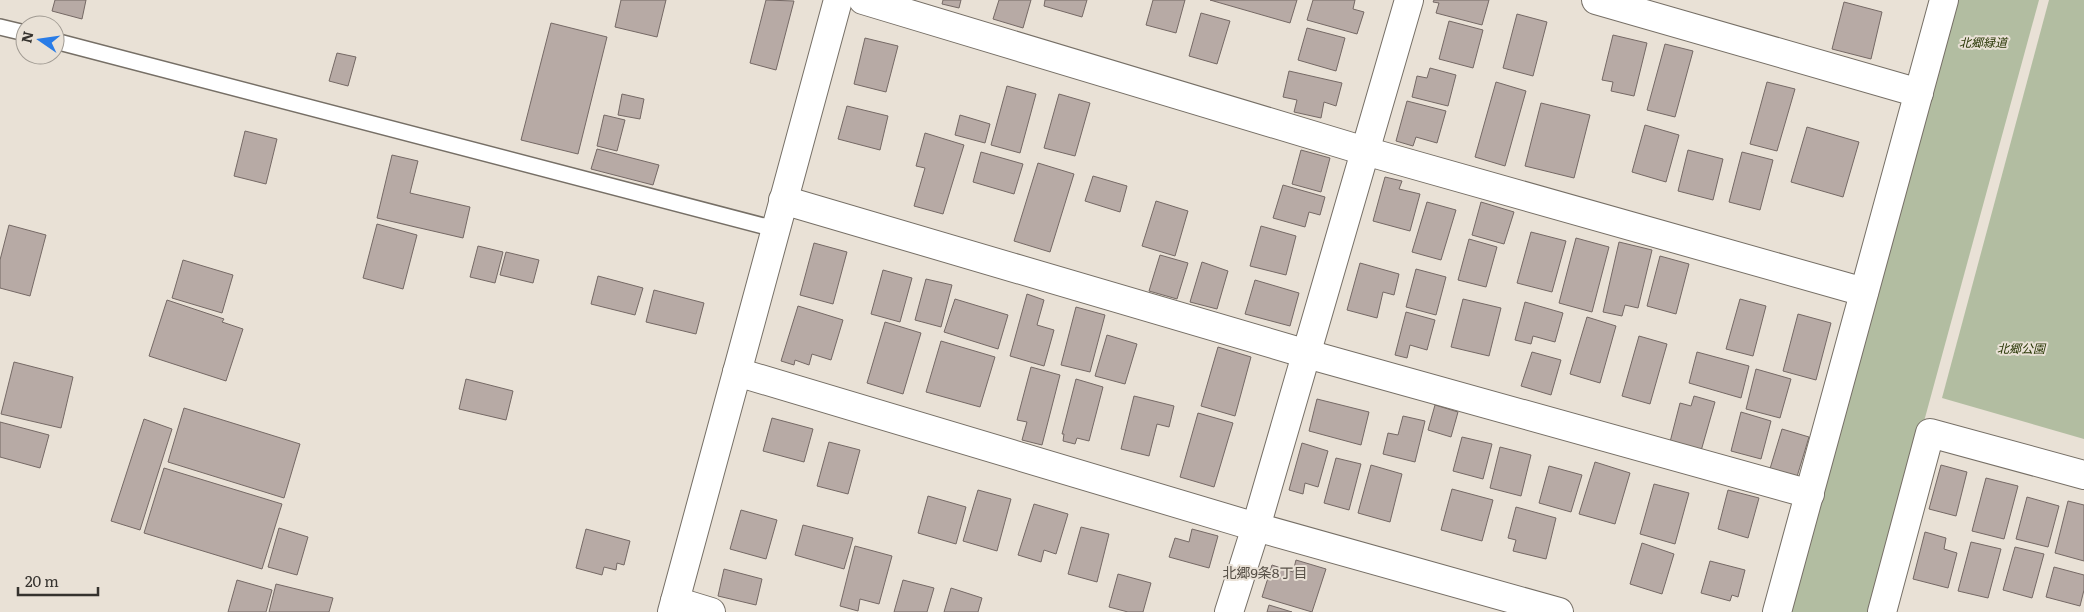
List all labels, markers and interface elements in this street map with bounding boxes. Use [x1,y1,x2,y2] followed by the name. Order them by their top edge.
[15,15,65,65] north arrow
[15,29,37,45] text: N
[1959,33,2009,51] park label: 北郷緑道
[1997,339,2047,357] park label: 北郷公園
[1222,562,1308,582] district label: 北郷9条8丁目
[18,564,98,596] scale bar
[25,569,59,592] text: 20 m

